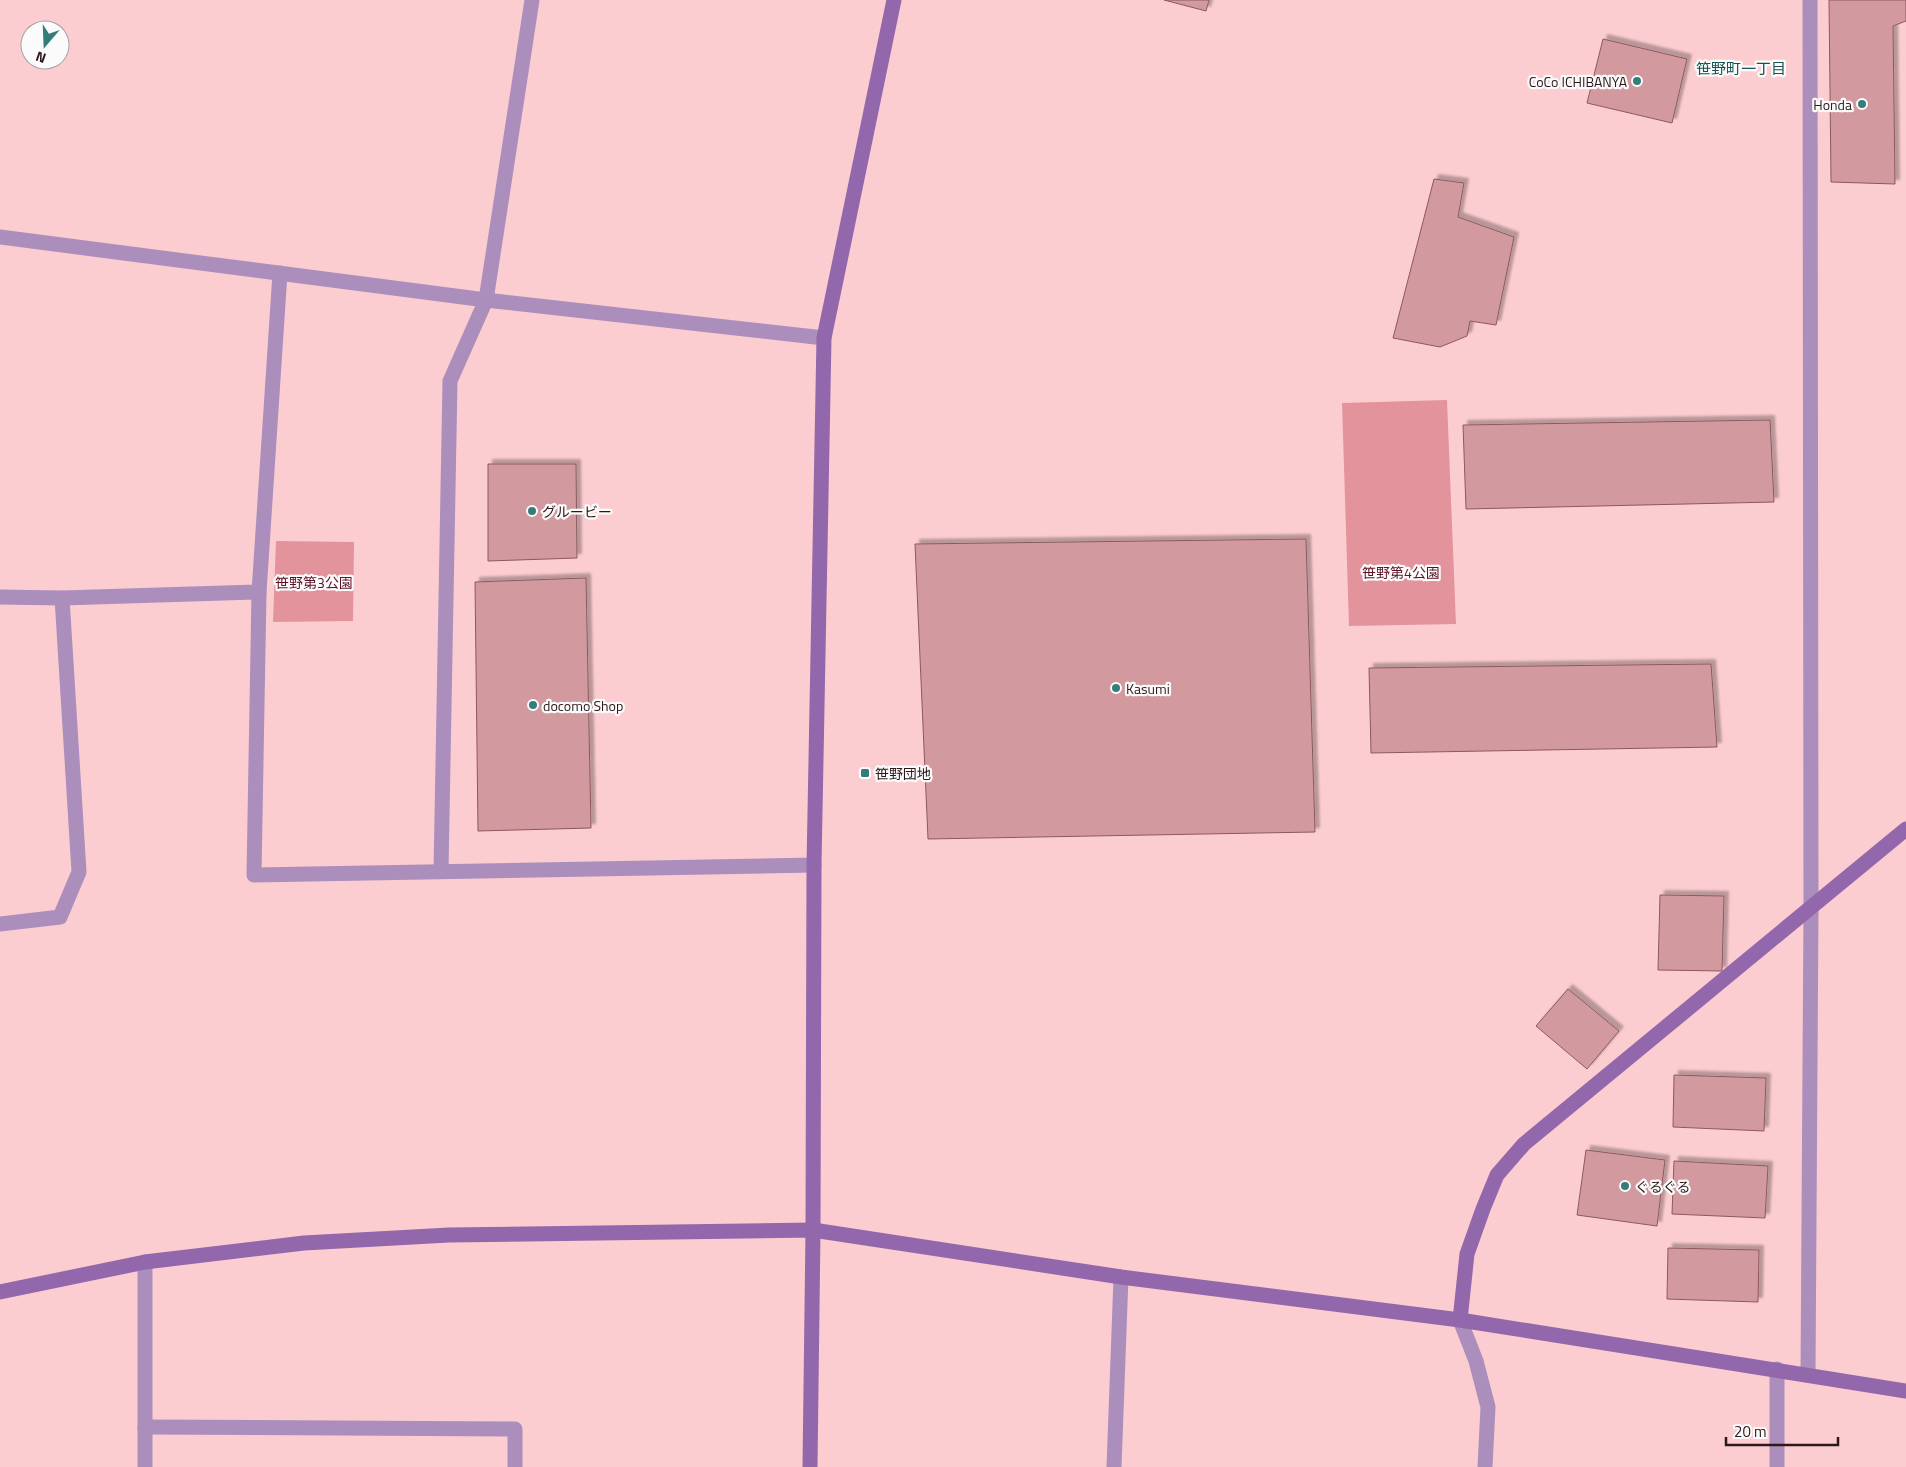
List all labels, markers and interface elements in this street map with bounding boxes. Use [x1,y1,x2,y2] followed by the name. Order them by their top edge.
[20,20,70,70] north arrow
[33,46,49,69] text: N
[1696,57,1786,80] district label: 笹野町一丁目
[1529,71,1628,92] place label: CoCo ICHIBANYA
[1631,75,1643,87] marker: CoCo ICHIBANYA
[1813,94,1852,115] place label: Honda
[1856,98,1868,110] marker: Honda
[542,501,612,522] place label: グルービー
[526,505,538,517] marker: グルービー
[1362,562,1440,583] park label: 笹野第4公園
[275,572,353,593] park label: 笹野第3公園
[1126,678,1170,699] place label: Kasumi
[1110,682,1122,694] marker: Kasumi
[543,695,623,716] place label: docomo Shop
[527,699,539,711] marker: docomo Shop
[875,763,931,784] place label: 笹野団地
[859,767,871,779] marker: 笹野団地
[1635,1176,1690,1197] place label: ぐるぐる
[1619,1180,1631,1192] marker: ぐるぐる
[1726,1414,1838,1446] scale bar
[1734,1420,1767,1443] text: 20 m

